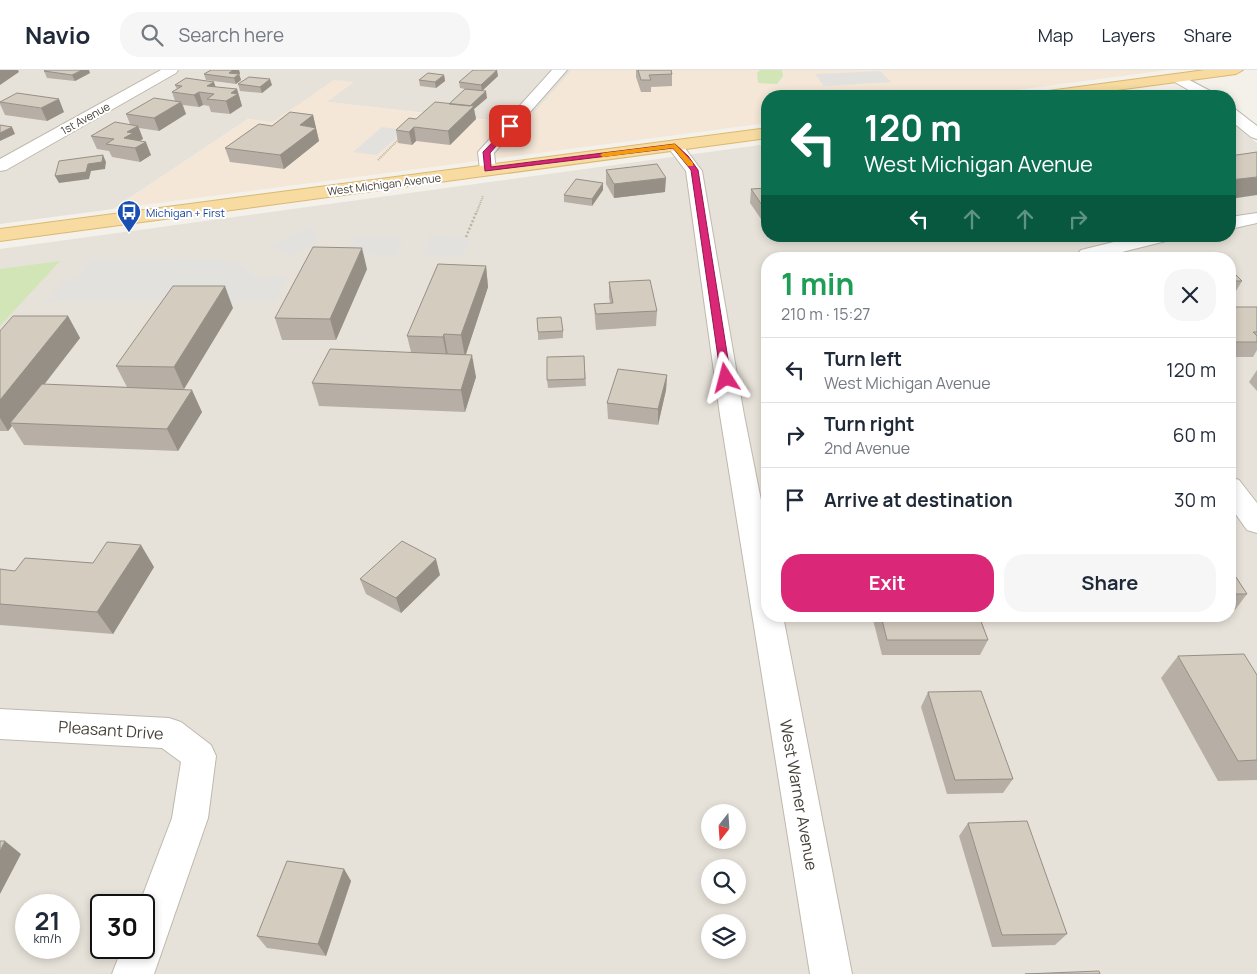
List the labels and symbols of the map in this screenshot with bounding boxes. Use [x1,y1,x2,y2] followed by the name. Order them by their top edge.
[58,98,113,138] street label: 1st Avenue
[489,105,531,147] pin
[326,170,442,198] street label: West Michigan Avenue
[116,199,142,233] bus stop icon: Michigan + First
[146,205,225,220] place label: Michigan + First
[699,351,751,403] position arrow
[58,715,164,745] street label: Pleasant Drive
[775,718,823,872] street label: West Warner Avenue
[701,804,746,849] north arrow
[90,894,155,959] speed limit sign: 30

